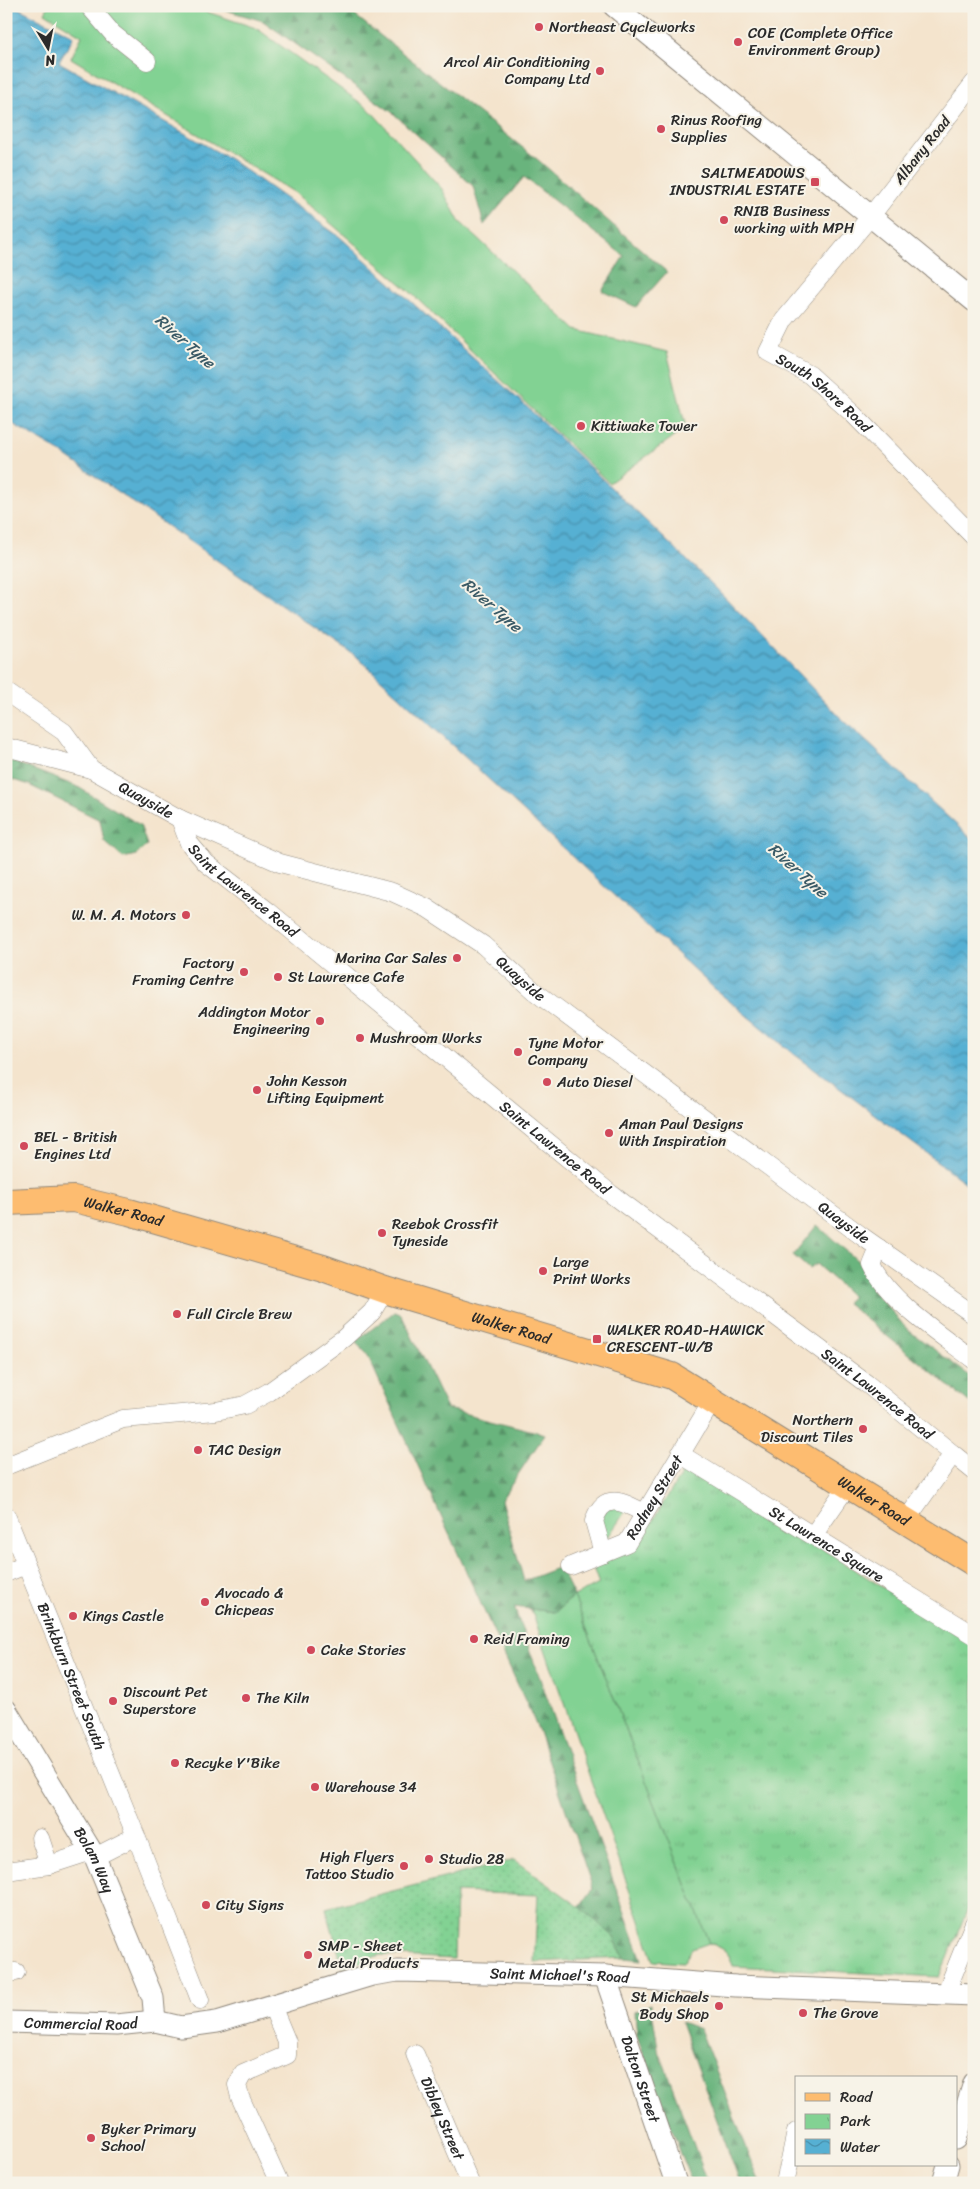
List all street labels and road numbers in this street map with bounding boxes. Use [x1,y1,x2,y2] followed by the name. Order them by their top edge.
[886,109,958,191] street label: Albany Road
[771,346,879,440] street label: South Shore Road
[114,774,179,826] street label: Quayside
[181,837,305,945] street label: Saint Lawrence Road
[490,949,551,1009] street label: Quayside
[493,1094,617,1202] street label: Saint Lawrence Road
[81,1189,167,1234] street label: Walker Road
[812,1194,876,1251] street label: Quayside
[469,1304,555,1352] street label: Walker Road
[815,1341,940,1447] street label: Saint Lawrence Road
[619,1449,691,1545] street label: Rodney Street
[832,1468,916,1534] street label: Walker Road
[764,1499,889,1590] street label: St Lawrence Square
[30,1599,113,1754] street label: Brinkburn Street South
[67,1822,122,1897] street label: Bolam Way
[490,1960,631,1991] street label: Saint Michael's Road
[24,2010,140,2038] street label: Commercial Road
[613,2032,668,2127] street label: Dalton Street
[413,2073,472,2165] street label: Dibley Street

